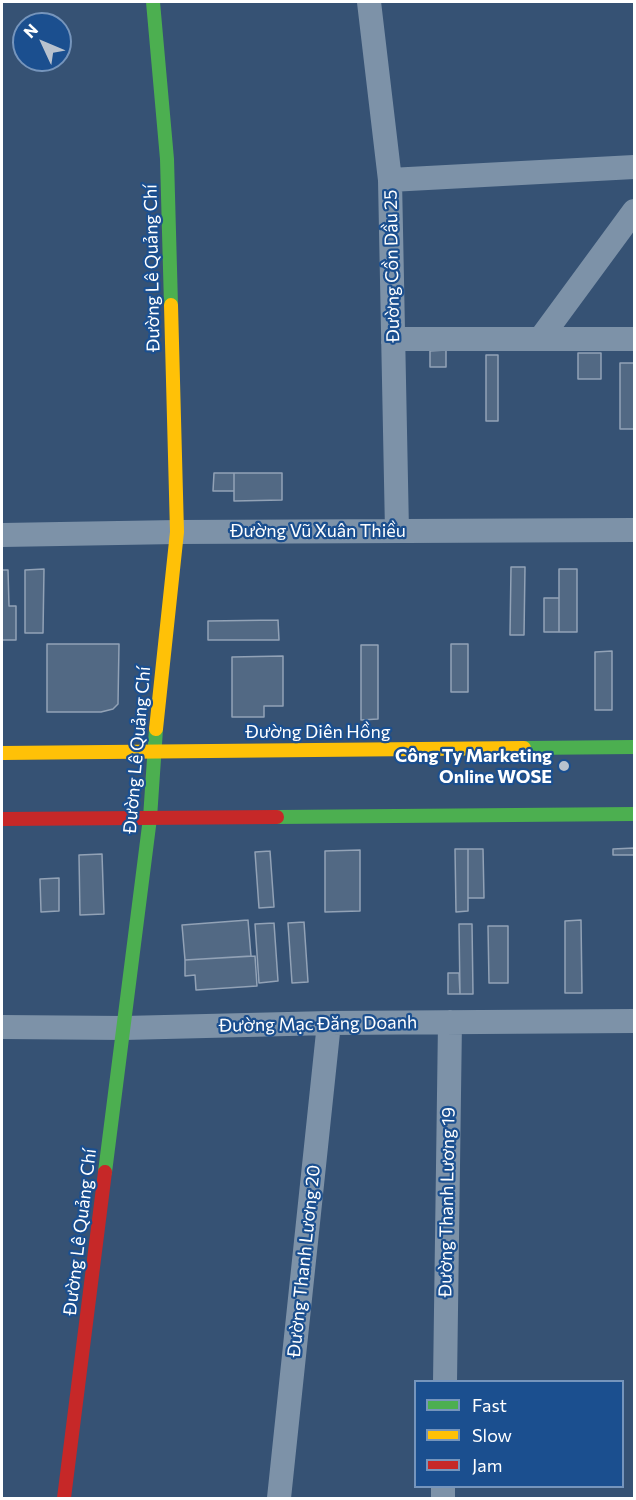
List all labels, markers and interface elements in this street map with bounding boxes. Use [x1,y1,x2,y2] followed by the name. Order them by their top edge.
[12,12,72,72] north arrow
[19,20,41,41] text: N
[140,184,164,352] street label: Đường Lê Quảng Chí
[380,189,404,343] street label: Đường Cồn Dầu 25
[230,520,406,542] street label: Đường Vũ Xuân Thiều
[119,666,155,834] street label: Đường Lê Quảng Chí
[245,721,391,743] street label: Đường Diên Hồng
[395,745,552,788] place label: Công Ty Marketing Online WOSE
[557,759,571,773] marker: Công Ty Marketing Online WOSE
[219,1011,417,1037] street label: Đường Mạc Đăng Doanh
[435,1107,459,1297] street label: Đường Thanh Lương 19
[59,1147,101,1317] street label: Đường Lê Quảng Chí
[283,1164,325,1358] street label: Đường Thanh Lương 20
[414,1380,624,1488] legend
[472,1394,507,1416] text: Fast
[472,1424,512,1446] text: Slow
[472,1454,502,1476] text: Jam

